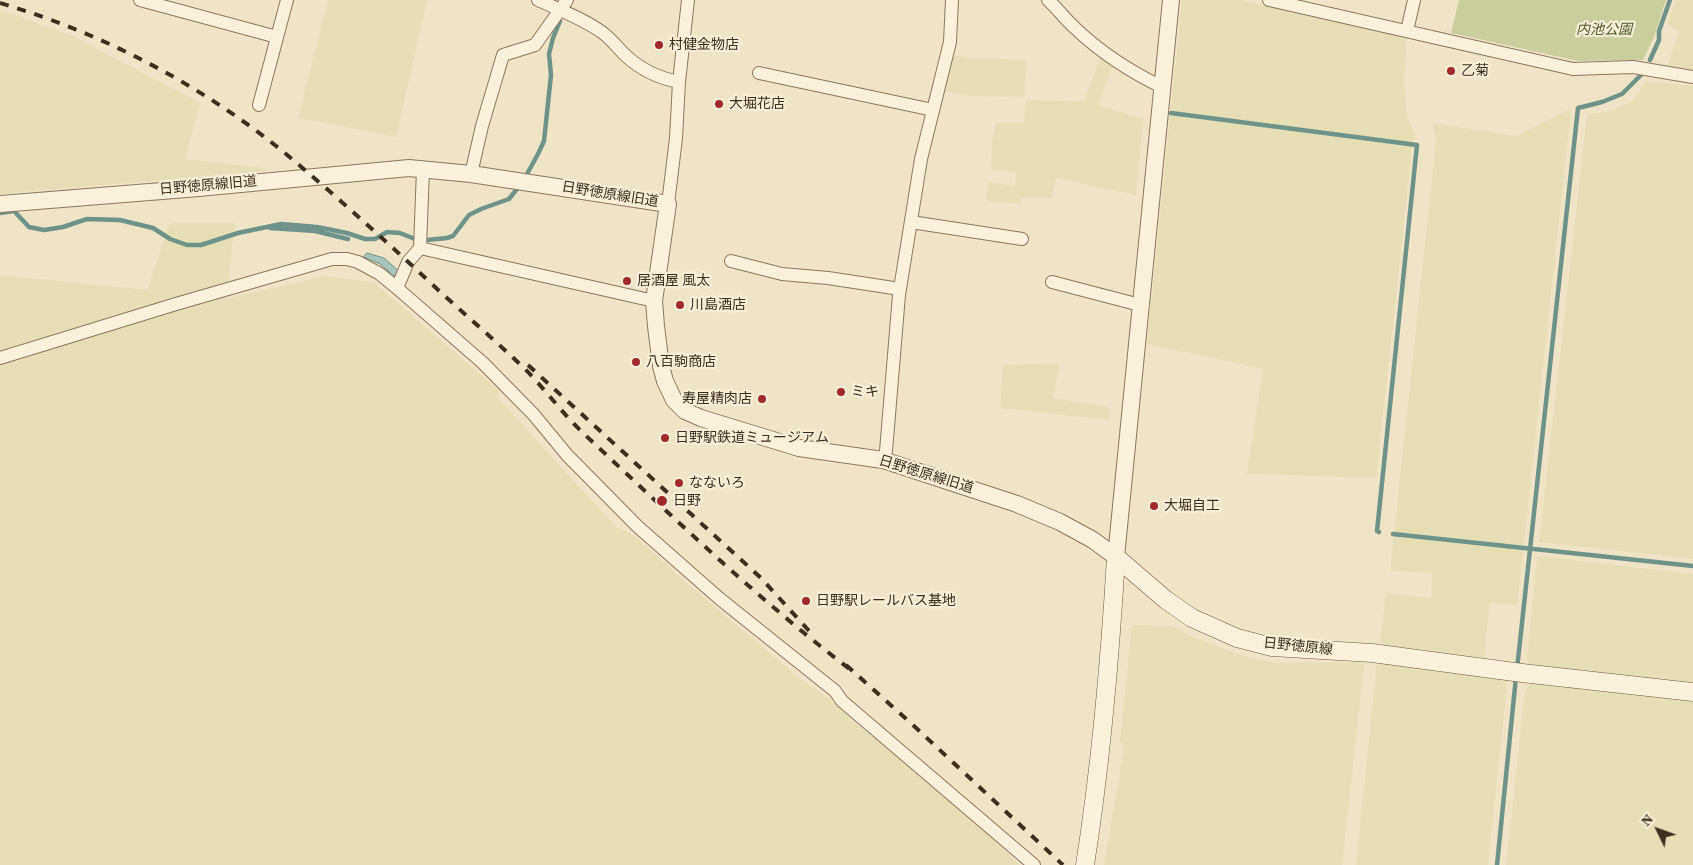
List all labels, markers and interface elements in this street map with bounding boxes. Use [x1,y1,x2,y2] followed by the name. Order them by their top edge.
[1576,22,1632,38] park label: 内池公園
[669,37,739,53] place label: 村健金物店
[653,39,665,51] marker: 村健金物店
[1461,63,1489,79] place label: 乙菊
[1445,65,1457,77] marker: 乙菊
[729,96,785,112] place label: 大堀花店
[713,98,725,110] marker: 大堀花店
[158,173,258,199] street label: 日野徳原線旧道
[560,179,660,211] street label: 日野徳原線旧道
[637,273,710,289] place label: 居酒屋 風太
[621,275,633,287] marker: 居酒屋 風太
[690,297,746,313] place label: 川島酒店
[674,299,686,311] marker: 川島酒店
[646,354,716,370] place label: 八百駒商店
[630,356,642,368] marker: 八百駒商店
[851,384,879,400] place label: ミキ
[835,386,847,398] marker: ミキ
[682,391,752,407] place label: 寿屋精肉店
[756,393,768,405] marker: 寿屋精肉店
[675,430,829,446] place label: 日野駅鉄道ミュージアム
[659,432,671,444] marker: 日野駅鉄道ミュージアム
[877,453,975,497] street label: 日野徳原線旧道
[689,475,745,491] place label: なないろ
[673,477,685,489] marker: なないろ
[673,493,701,509] place label: 日野
[655,494,669,508] marker: 日野
[1164,498,1220,514] place label: 大堀自工
[1148,500,1160,512] marker: 大堀自工
[816,593,956,609] place label: 日野駅レールバス基地
[800,595,812,607] marker: 日野駅レールバス基地
[1262,635,1334,659] street label: 日野徳原線
[1633,805,1683,855] north arrow
[1636,809,1658,830] text: N

